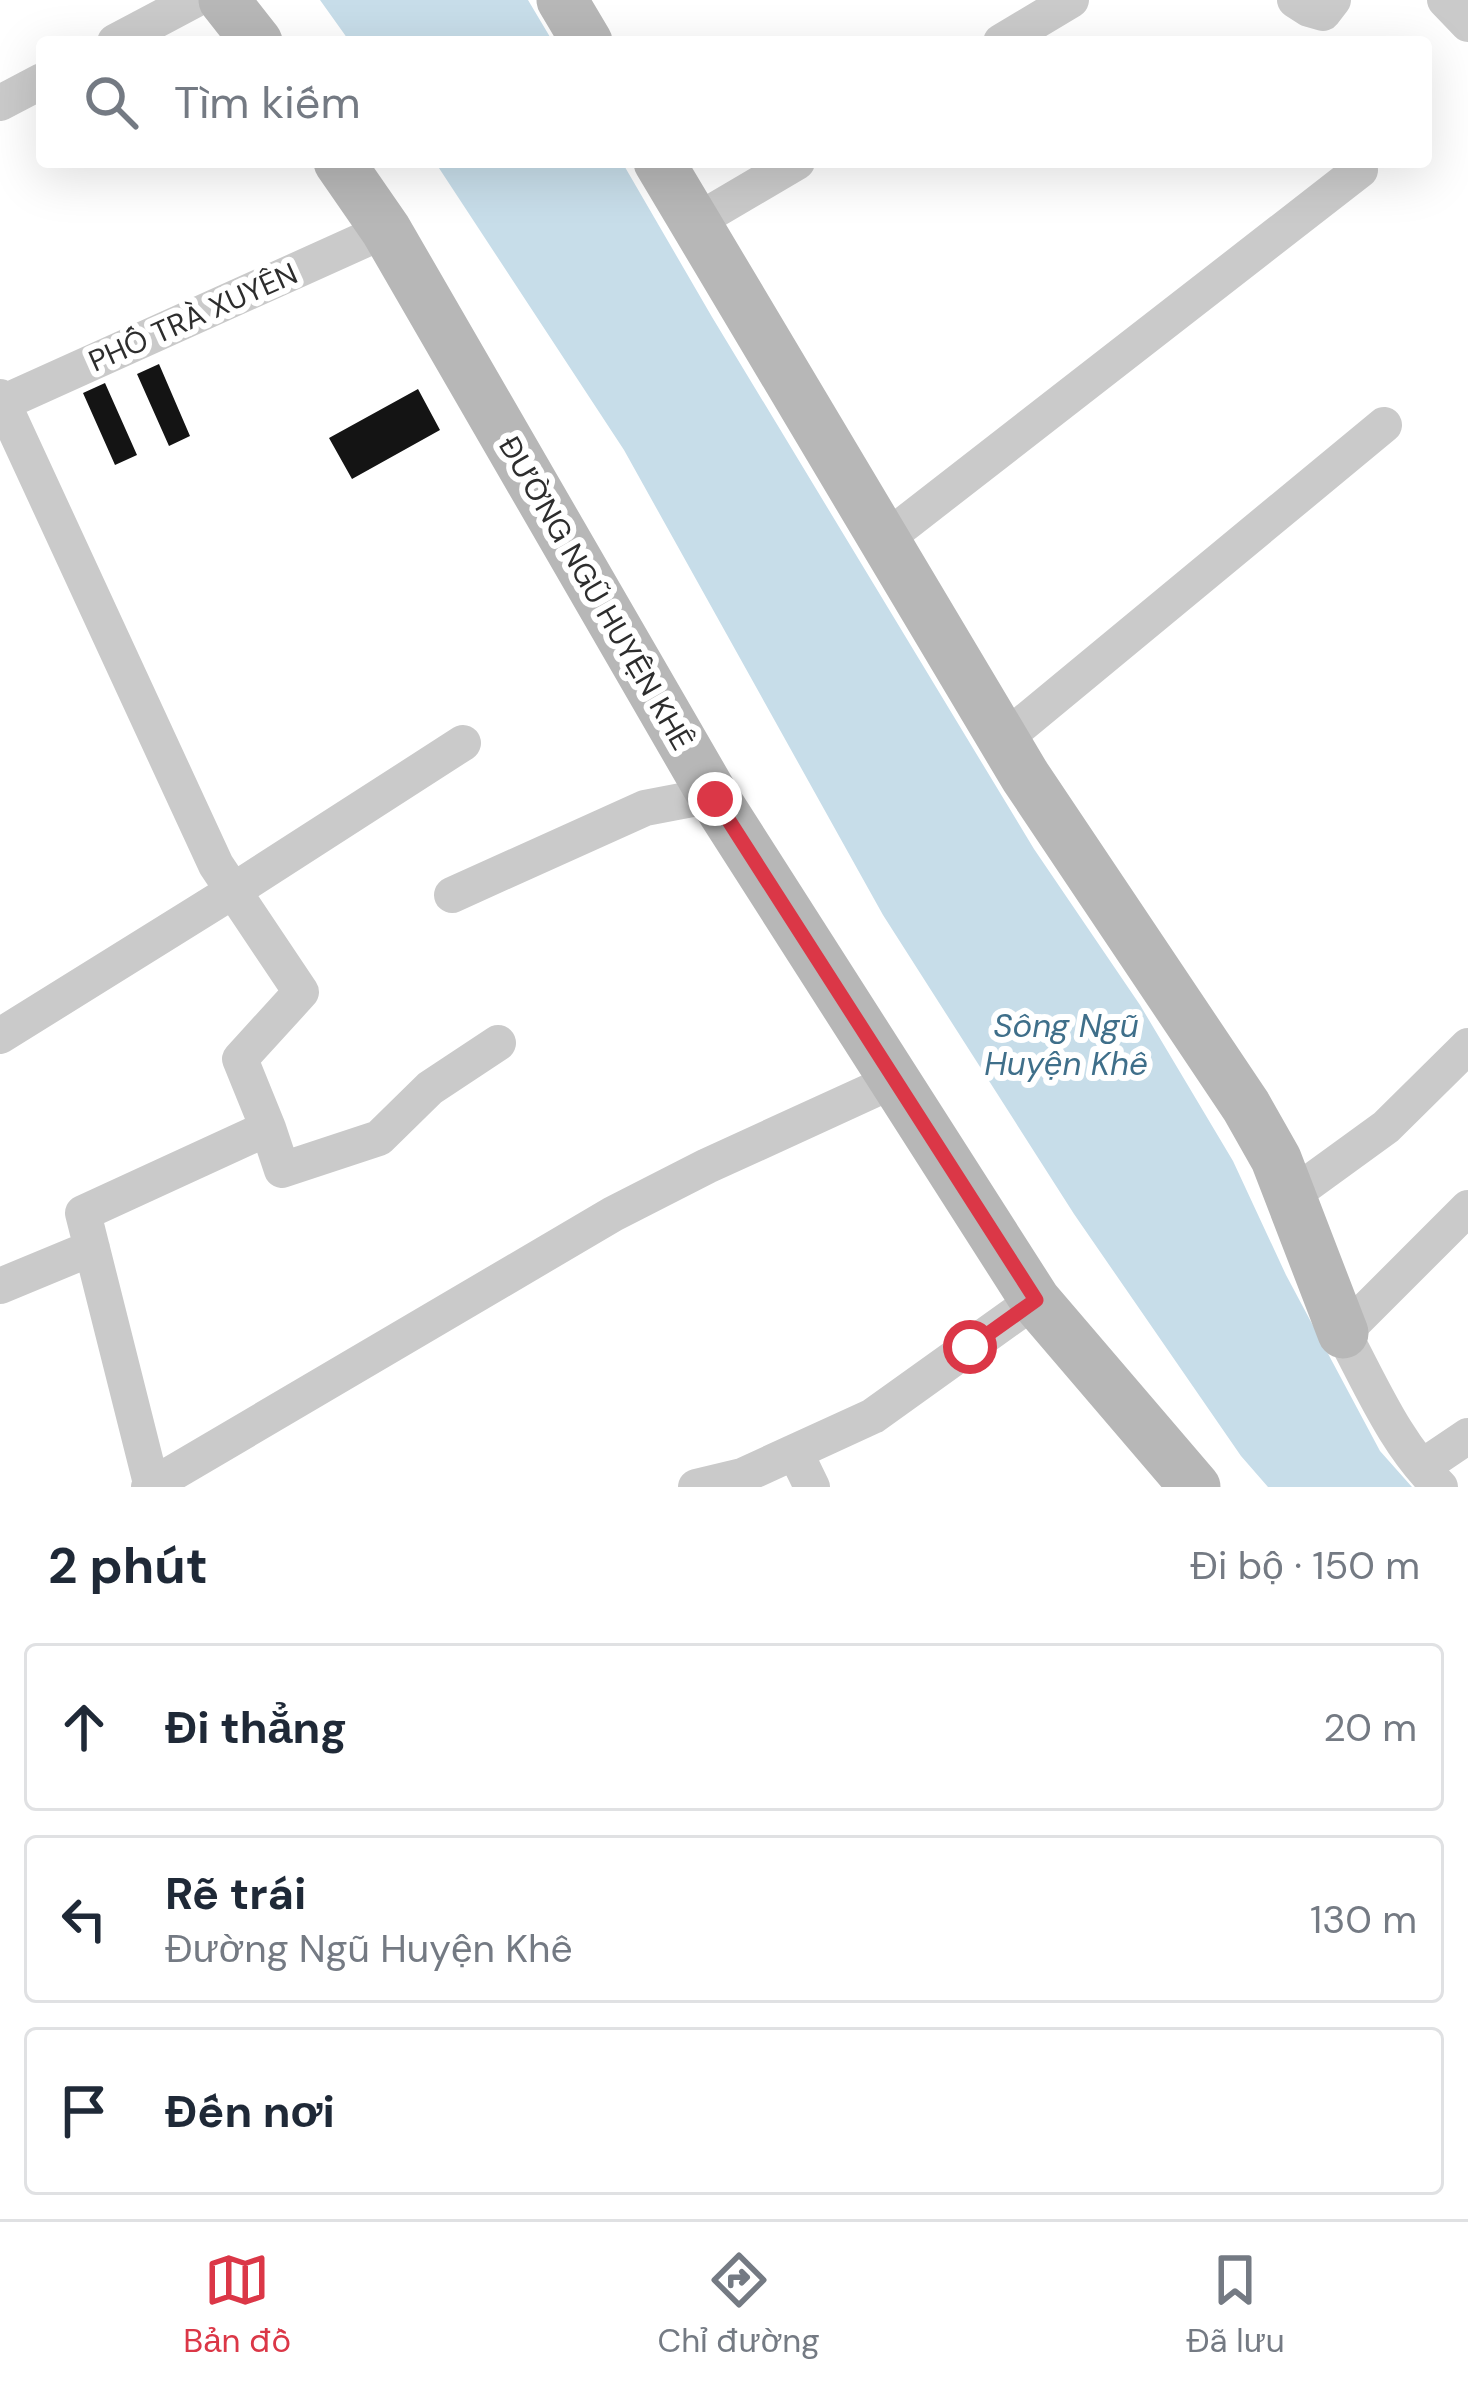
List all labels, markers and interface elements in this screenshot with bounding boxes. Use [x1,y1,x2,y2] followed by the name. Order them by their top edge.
[36,36,1432,168] search box
[78,69,144,135] icon: search
[174,73,360,132] text: Tìm kiếm
[83,254,303,380] street label: PHỐ TRÀ XUYÊN
[490,429,702,757] street label: ĐƯỜNG NGŨ HUYỆN KHÊ
[688,772,742,826] route end
[984,1004,1148,1085] water label: Sông Ngũ Huyện Khê
[943,1320,997,1374] route start
[48,1532,208,1599] text: 2 phút
[1190,1540,1420,1591] text: Đi bộ · 150 m
[51,1694,117,1760] icon: ahead
[165,1698,347,1757] text: Đi thẳng
[1323,1702,1417,1753] text: 20 m
[165,1864,306,1923] text: Rẽ trái
[51,1886,117,1952] icon: left
[1310,1894,1417,1945] text: 130 m
[165,1923,573,1974] text: Đường Ngũ Huyện Khê
[51,2078,117,2144] icon: arrive
[165,2082,335,2141] text: Đến nơi
[183,2247,291,2362] tab: Bản đồ
[658,2247,820,2362] tab: Chỉ đường
[1186,2247,1285,2362] tab: Đã lưu

